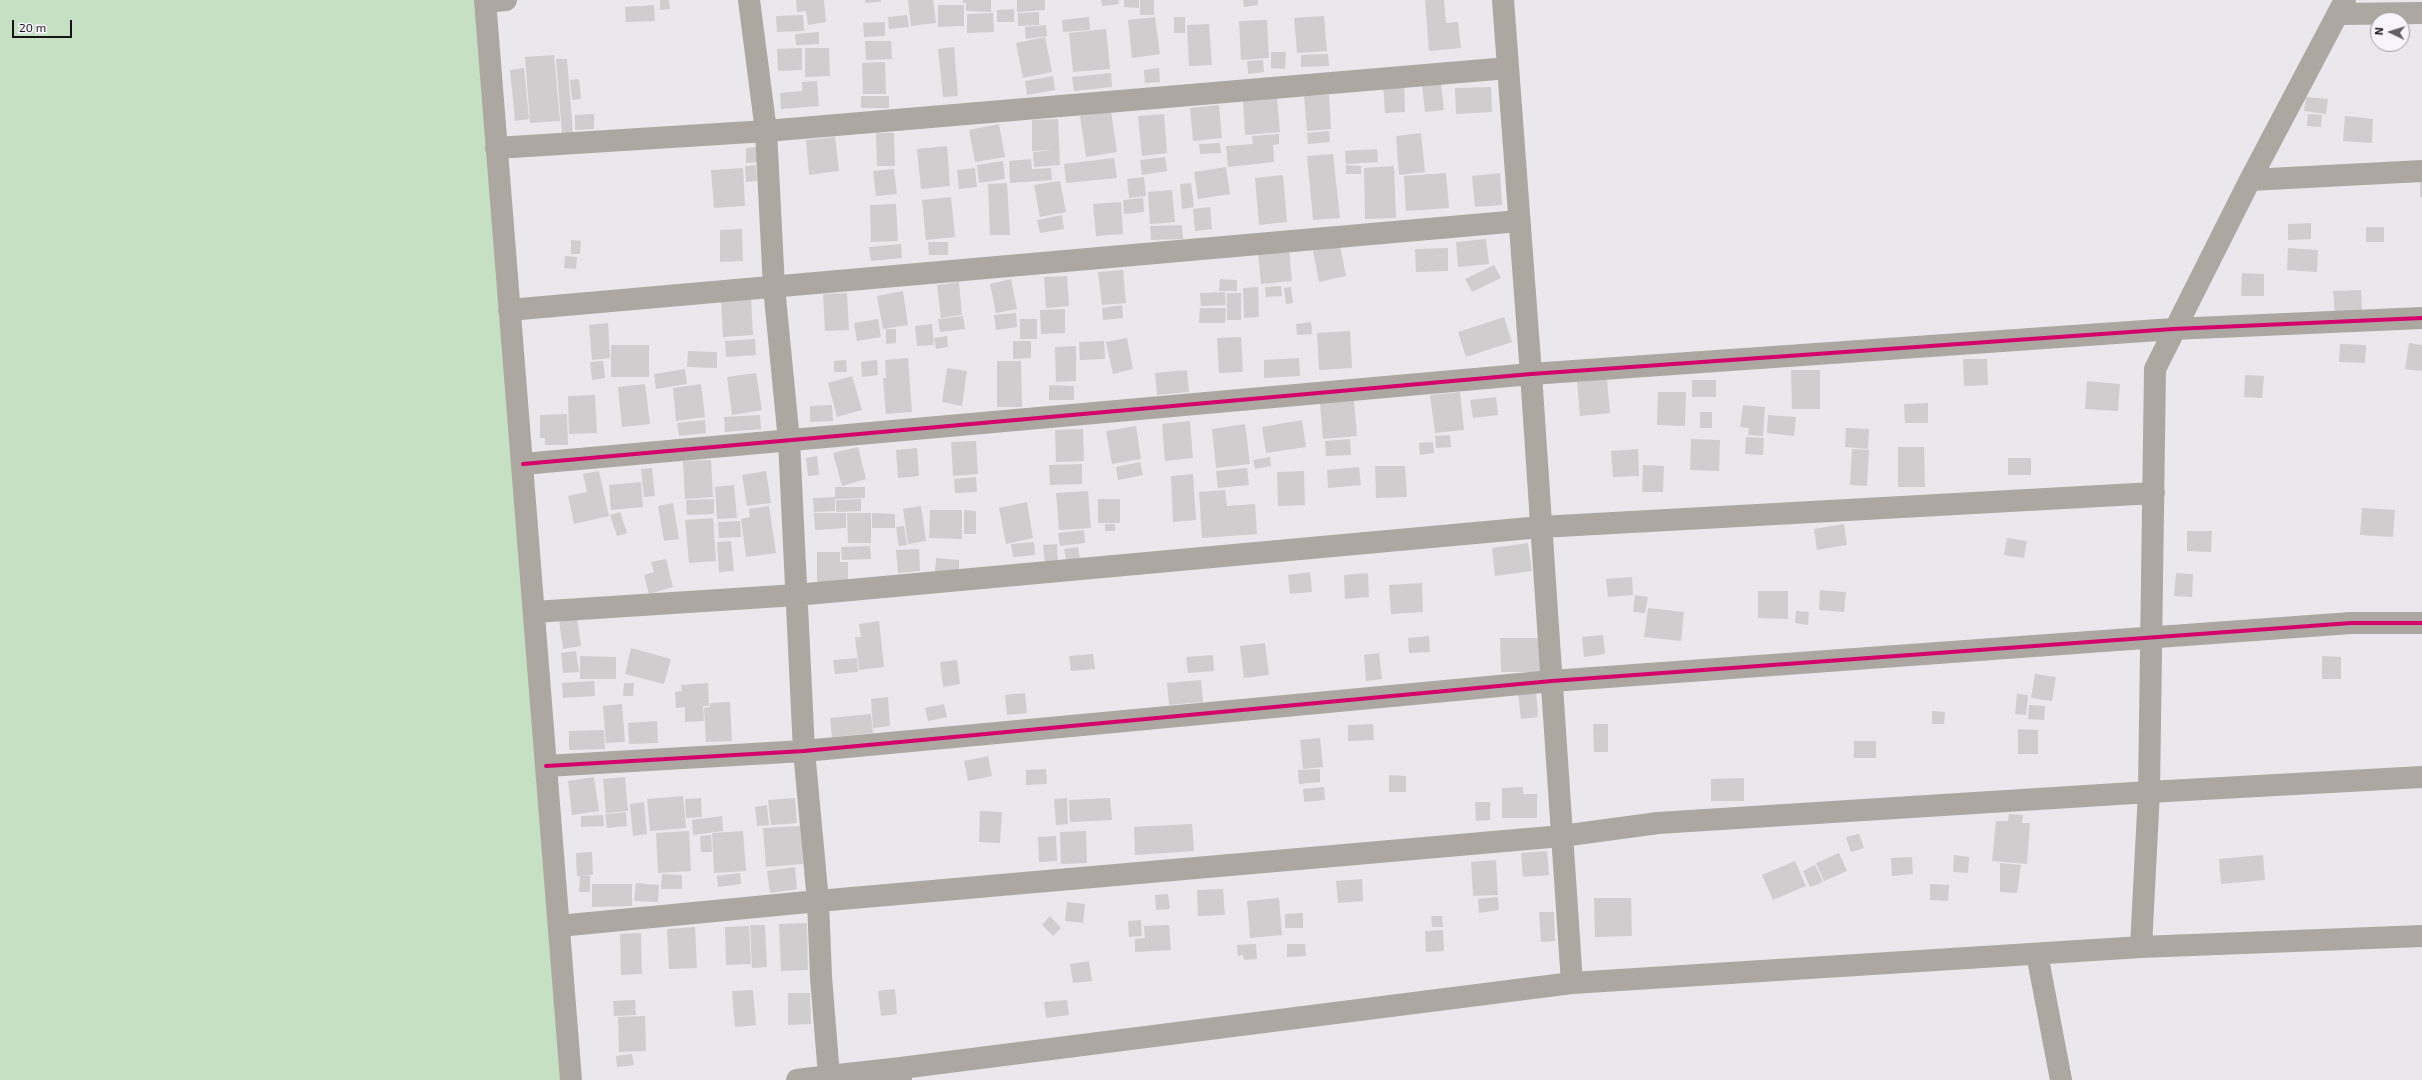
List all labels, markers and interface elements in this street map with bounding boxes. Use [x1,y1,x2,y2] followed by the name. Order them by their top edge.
[14,12,74,38] scale bar
[2370,12,2410,52] north arrow
[19,20,46,34] text: 20 m
[2372,27,2385,36] text: N

